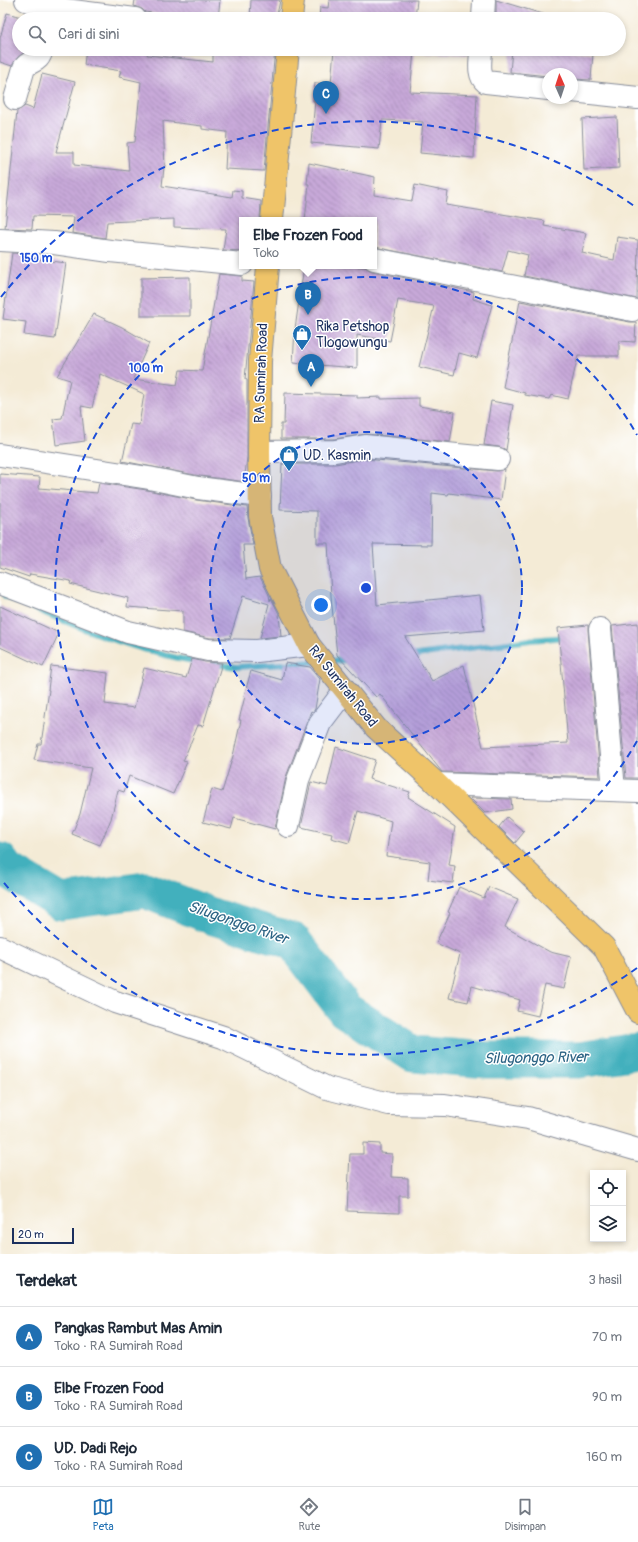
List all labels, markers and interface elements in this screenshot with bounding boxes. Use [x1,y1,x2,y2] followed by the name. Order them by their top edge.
[12,12,626,56] search box
[26,23,48,45] icon: search
[58,25,119,44] text: Cari di sini
[542,68,578,104] north arrow
[313,81,339,114] pin: C
[239,217,377,269] popup
[253,226,363,245] text: Elbe Frozen Food
[253,245,279,261] text: Toko
[20,251,53,266] text: 150 m
[295,282,321,315] pin: B
[316,318,390,351] place label: Rika Petshop Tlogowungu
[251,323,271,423] street label: RA Sumirah Road
[291,323,313,351] shop icon: Rika Petshop Tlogowungu
[298,354,324,387] pin: A
[129,361,164,376] text: 100 m
[278,444,300,472] shop icon: UD. Kasmin
[303,447,371,464] place label: UD. Kasmin
[242,471,270,486] text: 50 m
[359,581,373,595] centre of rings
[311,595,331,615] your location
[305,642,381,730] street label: RA Sumirah Road
[186,897,292,949] water label: Silugonggo River
[484,1048,590,1068] water label: Silugonggo River
[590,1170,626,1242] map controls
[590,1170,626,1206] button: locate
[590,1206,626,1242] button: layers
[12,1226,74,1245] scale bar
[18,1228,44,1241] text: 20 m
[16,1270,77,1291] text: Terdekat
[589,1272,622,1288] text: 3 hasil
[54,1319,222,1338] text: Pangkas Rambut Mas Amin
[25,1329,33,1345] text: A
[592,1329,622,1345] text: 70 m
[54,1338,183,1354] text: Toko · RA Sumirah Road
[54,1379,164,1398] text: Elbe Frozen Food
[25,1389,33,1405] text: B
[592,1389,622,1405] text: 90 m
[54,1398,183,1414] text: Toko · RA Sumirah Road
[54,1439,137,1458] text: UD. Dadi Rejo
[25,1449,33,1465] text: C
[586,1449,622,1465] text: 160 m
[54,1458,183,1474] text: Toko · RA Sumirah Road
[92,1496,114,1533] tab: Peta
[298,1496,320,1533] tab: Rute
[504,1496,546,1533] tab: Disimpan

